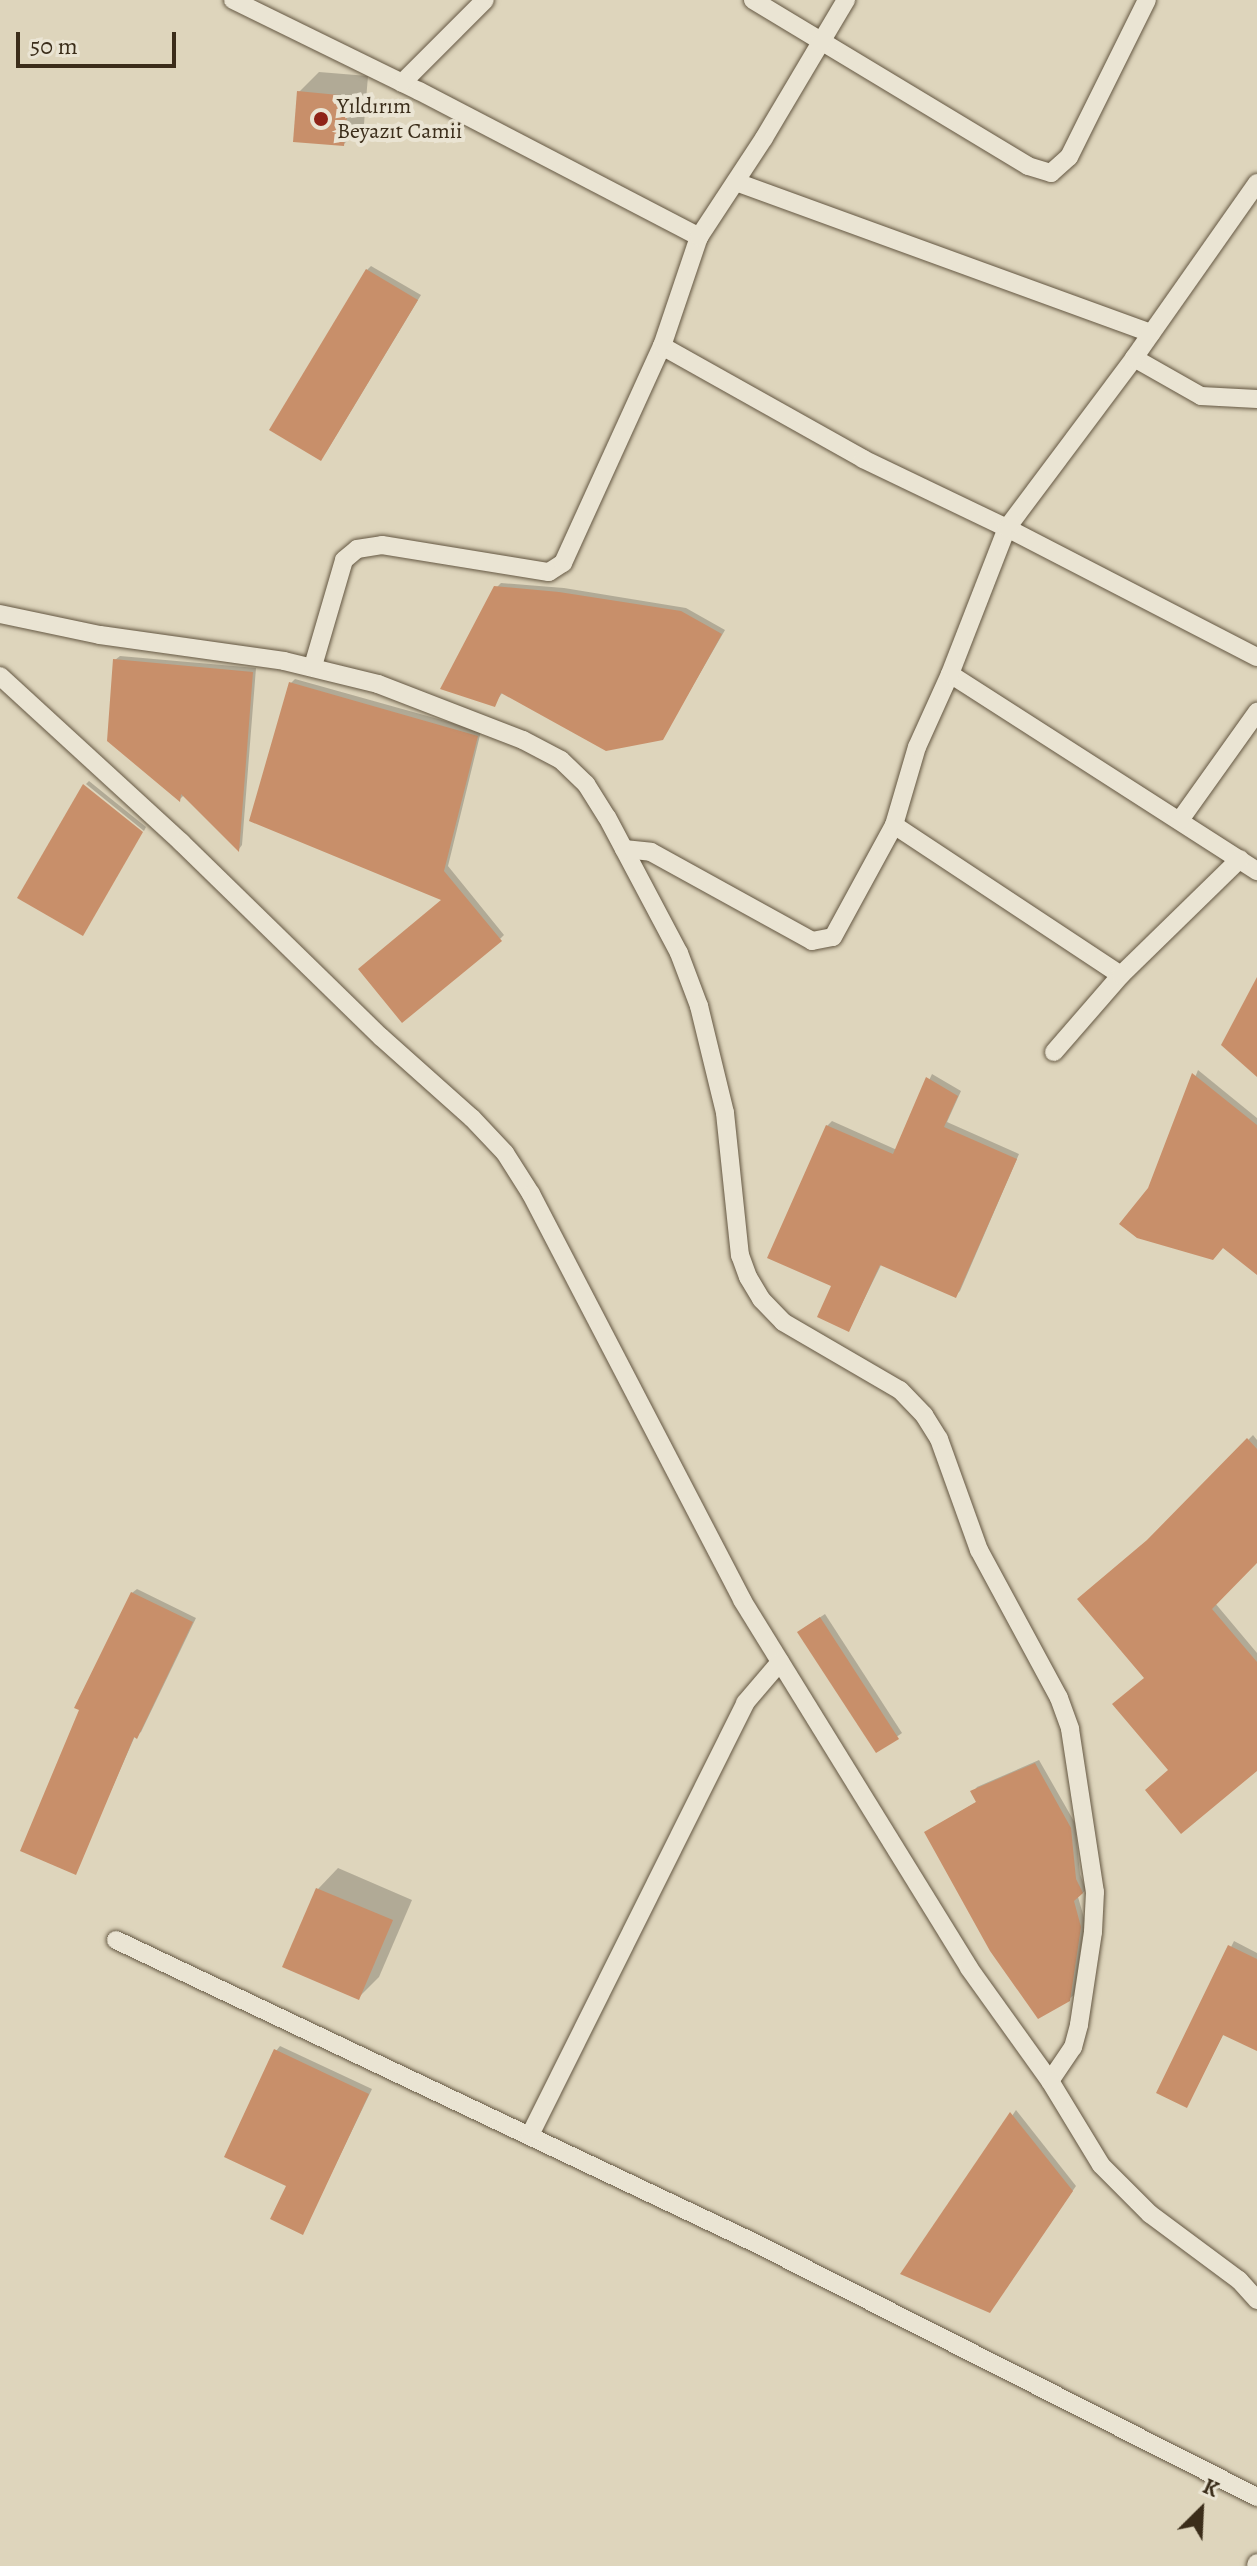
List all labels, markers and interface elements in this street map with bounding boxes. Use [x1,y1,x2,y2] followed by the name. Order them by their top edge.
[20,16,180,66] scale bar
[30,30,78,62] text: 50 m
[337,93,462,144] place label: Yıldırım Beyazıt Camii
[312,110,330,128] marker: Yıldırım Beyazıt Camii
[1161,2470,1241,2550] north arrow
[1198,2471,1223,2505] text: K

